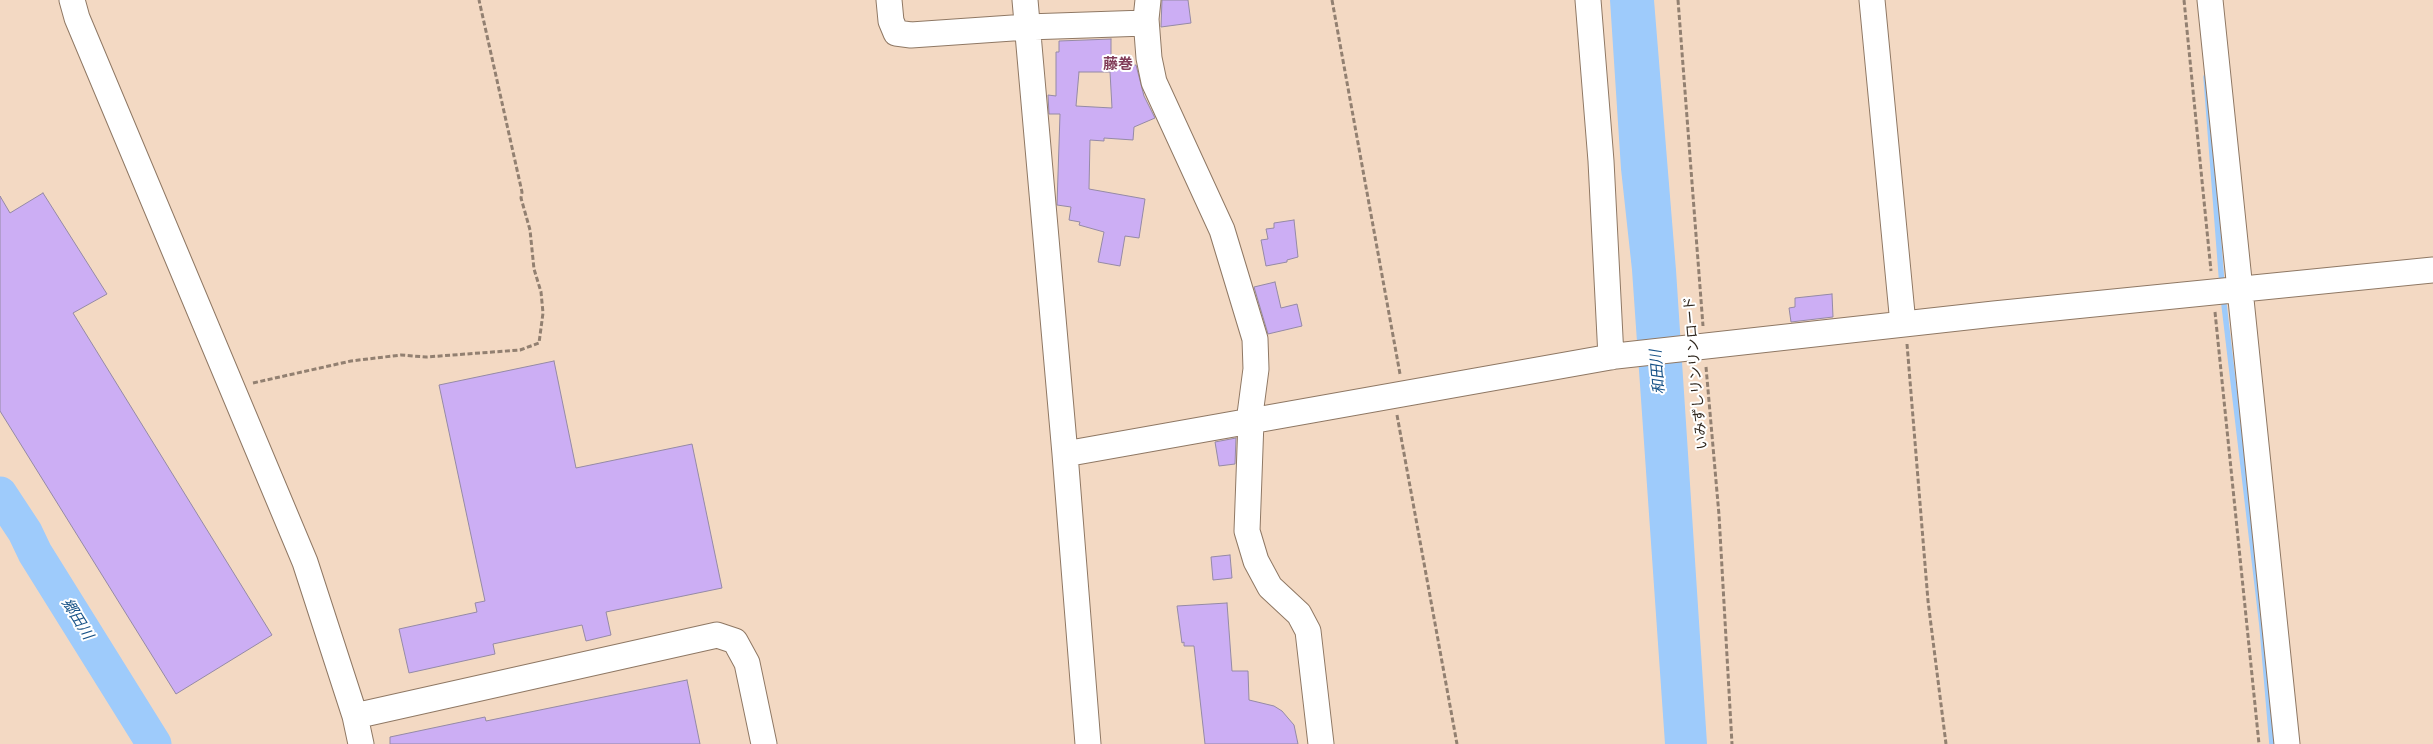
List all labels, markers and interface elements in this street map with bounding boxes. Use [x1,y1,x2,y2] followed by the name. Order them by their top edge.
[1103,56,1133,74] district label: 藤巻
[1681,296,1711,450] street label: いみずしリンリンロード
[1647,349,1669,395] water label: 和田川
[57,595,97,643] water label: 郷田川

